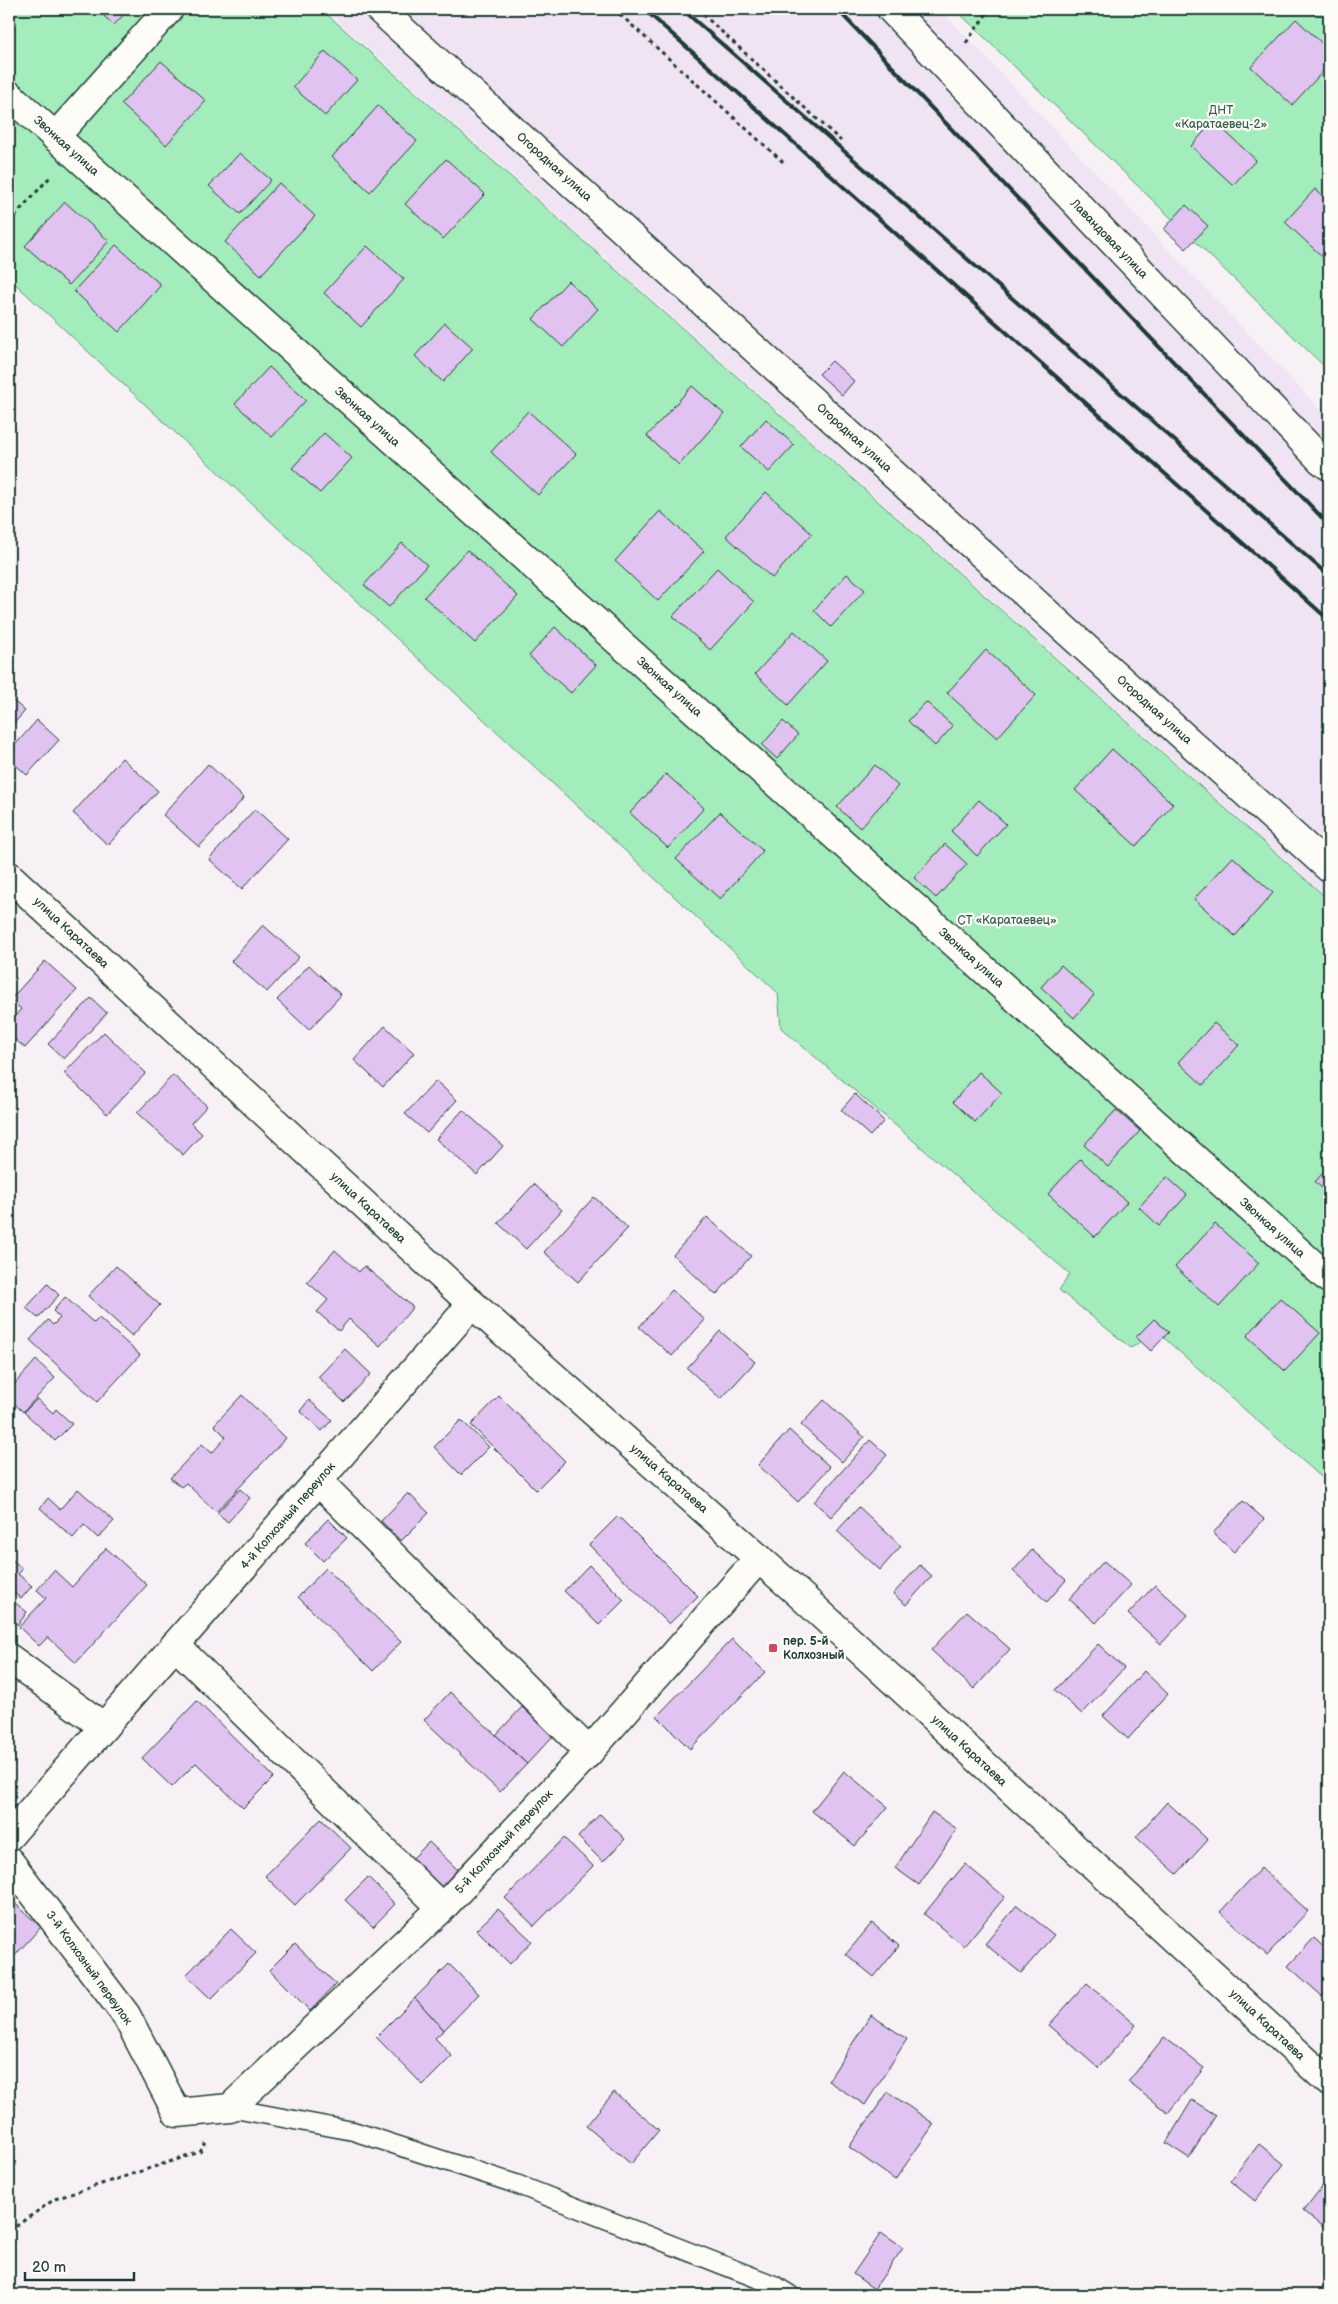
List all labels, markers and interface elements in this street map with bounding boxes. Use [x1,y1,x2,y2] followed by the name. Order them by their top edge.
[1175,103,1267,132] park label: ДНТ «Каратаевец-2»
[30,113,102,179] street label: Звонкая улица
[513,129,595,205] street label: Огородная улица
[1066,195,1151,282] street label: Лавандовая улица
[331,384,403,450] street label: Звонкая улица
[813,400,895,476] street label: Огородная улица
[633,654,705,720] street label: Звонкая улица
[1113,672,1195,748] street label: Огородная улица
[30,894,112,972] street label: улица Каратаева
[957,913,1057,928] park label: СТ «Каратаевец»
[935,925,1007,991] street label: Звонкая улица
[327,1169,409,1247] street label: улица Каратаева
[1236,1195,1308,1261] street label: Звонкая улица
[627,1441,711,1517] street label: улица Каратаева
[237,1459,339,1573] street label: 4-й Колхозный переулок
[783,1634,845,1663] place label: пер. 5-й Колхозный
[767,1642,779,1654] marker: пер. 5-й Колхозный
[928,1712,1010,1790] street label: улица Каратаева
[452,1786,557,1897] street label: 5-й Колхозный переулок
[43,1908,136,2028] street label: 3-й Колхозный переулок
[1226,1986,1308,2064] street label: улица Каратаева
[25,2249,134,2281] scale bar
[32,2258,66,2277] text: 20 m

